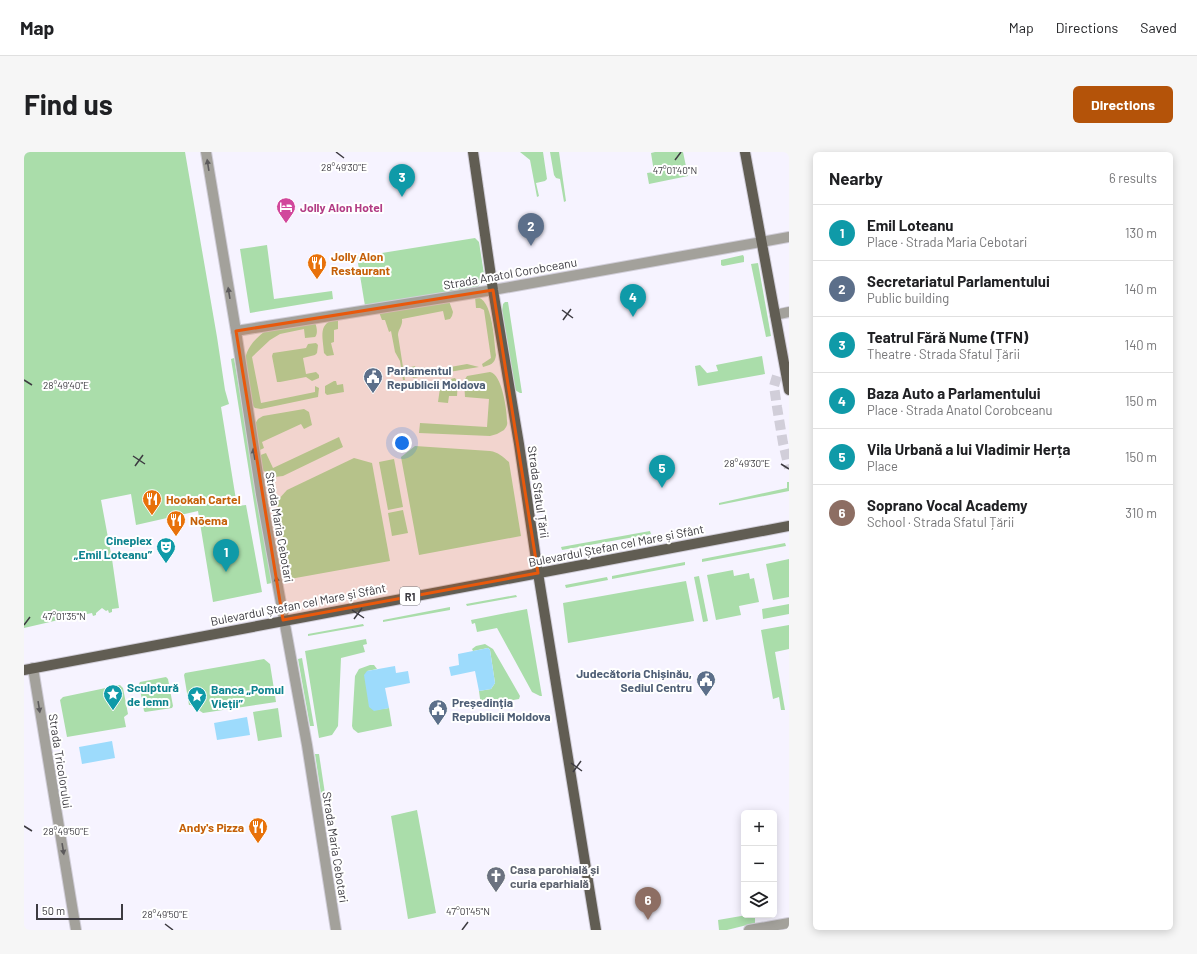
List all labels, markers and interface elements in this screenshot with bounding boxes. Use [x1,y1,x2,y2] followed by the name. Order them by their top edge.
[20,16,54,39] text: Map
[1009,19,1034,36] text: Map
[1056,19,1118,36] text: Directions
[1140,19,1177,36] text: Saved
[1073,86,1173,123] button: Directions
[24,87,113,121] text: Find us
[205,159,211,171] one-way arrow
[321,161,367,173] text: 28°49'30"E
[389,164,415,197] pin: 3
[653,164,697,176] text: 47°01'40"N
[829,168,883,188] text: Nearby
[1109,170,1157,186] text: 6 results
[275,196,297,224] hotel icon: Jolly Alon Hotel
[300,200,383,214] place label: Jolly Alon Hotel
[518,213,544,246] pin: 2
[867,216,954,234] text: Emil Loteanu
[840,225,844,241] text: 1
[1125,225,1157,241] text: 130 m
[867,234,1027,250] text: Place · Strada Maria Cebotari
[331,249,391,277] place label: Jolly Alon Restaurant
[306,252,328,280] restaurant icon: Jolly Alon Restaurant
[442,254,578,292] street label: Strada Anatol Corobceanu
[867,272,1050,290] text: Secretariatul Parlamentului
[838,281,846,297] text: 2
[1125,281,1157,297] text: 140 m
[620,284,646,317] pin: 4
[226,287,232,299] one-way arrow
[867,290,949,306] text: Public building
[867,328,1028,346] text: Teatrul Fără Nume (TFN)
[838,337,846,353] text: 3
[1125,337,1157,353] text: 140 m
[867,346,1020,362] text: Theatre · Strada Sfatul Țării
[387,363,486,391] place label: Parlamentul Republicii Moldova
[362,366,384,394] public building icon: Parlamentul Republicii Moldova
[43,379,89,391] text: 28°49'40"E
[867,384,1041,402] text: Baza Auto a Parlamentului
[838,393,846,409] text: 4
[1125,393,1157,409] text: 150 m
[867,402,1053,418] text: Place · Strada Anatol Corobceanu
[392,433,412,453] your location
[867,440,1070,458] text: Vila Urbană a lui Vladimir Herța
[526,445,552,539] street label: Strada Sfatul Țării
[251,448,257,460] one-way arrow
[838,449,846,465] text: 5
[1125,449,1157,465] text: 150 m
[649,455,675,488] pin: 5
[724,457,770,469] text: 28°49'30"E
[867,458,898,474] text: Place
[263,471,297,583] street label: Strada Maria Cebotari
[141,488,163,516] restaurant icon: Hookah Cartel
[166,492,241,506] place label: Hookah Cartel
[867,496,1028,514] text: Soprano Vocal Academy
[839,505,845,521] text: 6
[1125,505,1157,521] text: 310 m
[165,509,187,537] restaurant icon: Nōema
[190,513,227,527] place label: Nōema
[867,514,1014,530] text: School · Strada Sfatul Țării
[527,521,705,569] street label: Bulevardul Ștefan cel Mare și Sfânt
[74,533,153,561] place label: Cineplex „Emil Loteanu”
[155,536,177,564] theatre icon: Cineplex „Emil Loteanu”
[213,539,239,572] pin: 1
[273,576,279,588] one-way arrow
[209,580,387,628] street label: Bulevardul Ștefan cel Mare și Sfânt
[400,587,420,605] road number: R1
[42,610,86,622] text: 47°01'35"N
[576,666,692,694] place label: Judecătoria Chișinău, Sediul Centru
[695,669,717,697] public building icon: Judecătoria Chișinău, Sediul Centru
[127,680,179,708] place label: Sculptură de lemn
[211,682,284,710] place label: Banca „Pomul Vieții”
[102,683,124,711] place icon: Sculptură de lemn
[186,685,208,713] place icon: Banca „Pomul Vieții”
[452,695,551,723] place label: Președinția Republicii Moldova
[427,698,449,726] public building icon: Președinția Republicii Moldova
[36,700,42,713] one-way arrow
[47,713,75,809] street label: Strada Tricolorului
[320,791,352,903] street label: Strada Maria Cebotari
[741,810,777,918] map controls
[741,810,777,846] button: +
[247,816,269,844] restaurant icon: Andy's Pizza
[179,820,244,834] place label: Andy's Pizza
[43,825,89,837] text: 28°49'50"E
[60,842,66,855] one-way arrow
[741,846,777,882] button: −
[510,862,599,890] place label: Casa parohială și curia eparhială
[485,865,507,893] church icon: Casa parohială și curia eparhială
[741,882,777,918] button: layers
[635,887,661,920] pin: 6
[36,902,123,921] scale bar
[42,904,65,917] text: 50 m
[446,905,490,917] text: 47°01'45"N
[142,908,188,920] text: 28°49'50"E

